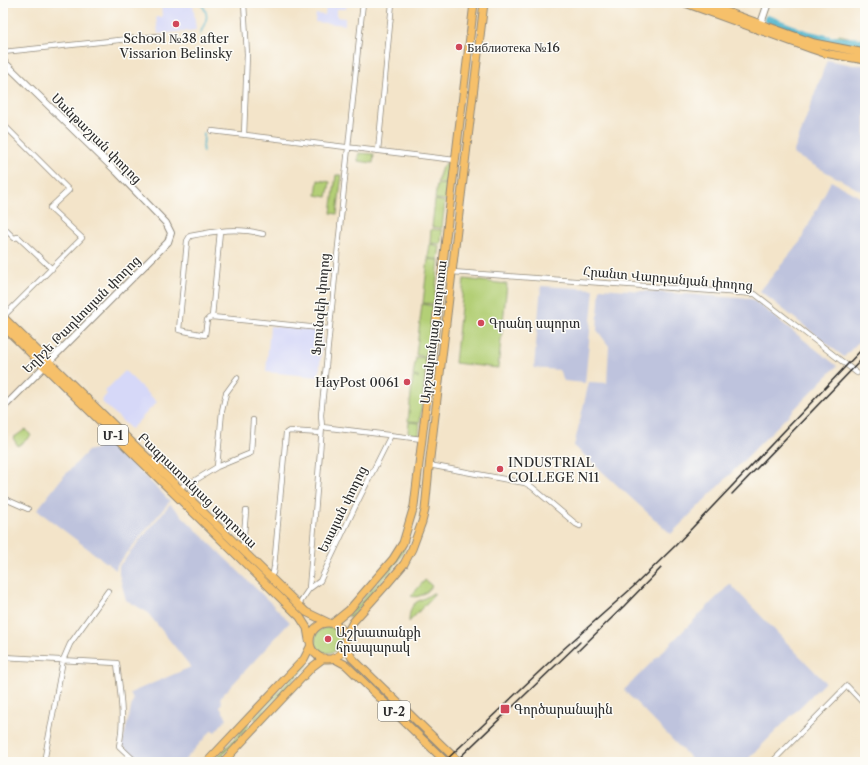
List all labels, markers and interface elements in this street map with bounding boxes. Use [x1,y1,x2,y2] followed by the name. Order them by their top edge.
[171,19,181,29] marker: School №38 after Vissarion Belinsky
[118,30,233,61] place label: School №38 after Vissarion Belinsky
[467,39,560,55] place label: Библиотека №16
[454,42,464,52] marker: Библиотека №16
[48,89,146,187] street label: Մանթաշյան փողոց
[19,252,144,377] street label: Եղիշե Թադևոսյան փողոց
[308,252,333,356] street label: Ֆրունզեի փողոց
[416,259,451,405] street label: Արշակունյաց պողոտա
[582,263,754,294] street label: Հրանտ Վարդանյան փողոց
[489,315,580,332] place label: Գրանդ սպորտ
[476,318,486,328] marker: Գրանդ սպորտ
[315,374,400,390] place label: HayPost 0061
[402,377,412,387] marker: HayPost 0061
[98,425,128,445] road number: Մ-1
[135,429,261,552] street label: Բագրատունյաց պողոտա
[508,454,600,485] place label: INDUSTRIAL COLLEGE N11
[314,463,371,555] street label: Եսայան փողոց
[495,464,505,474] marker: INDUSTRIAL COLLEGE N11
[336,624,422,656] place label: Աշխատանքի հրապարակ
[323,634,333,644] marker: Աշխատանքի հրապարակ
[378,701,410,721] road number: Մ-2
[514,701,613,718] place label: Գործարանային
[499,703,511,715] marker: Գործարանային

